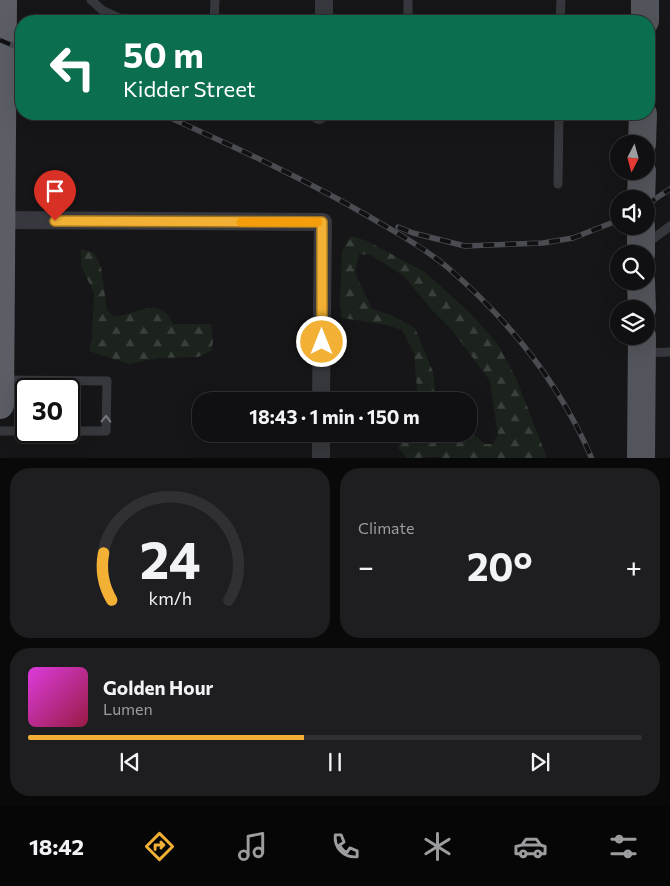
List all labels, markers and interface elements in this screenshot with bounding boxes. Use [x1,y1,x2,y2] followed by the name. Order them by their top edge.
[123,32,204,75] text: 50 m
[40,35,105,100] icon: left
[123,75,256,102] text: Kidder Street
[610,135,655,180] north arrow
[610,135,655,345] map controls
[34,170,76,221] pin
[41,177,69,205] icon: arrive
[610,190,655,235] button: sound
[610,245,655,290] button: search
[610,300,655,345] button: layers
[295,315,347,367] position arrow
[15,378,80,443] speed limit sign: 30
[249,405,420,428] text: 18:43 · 1 min · 150 m
[101,415,111,422] one-way arrow
[358,518,414,537] text: Climate
[140,526,200,590] text: 24
[467,542,533,589] text: 20°
[358,549,374,583] text: −
[626,549,642,583] text: +
[148,587,192,609] text: km/h
[103,676,213,699] text: Golden Hour
[103,699,153,718] text: Lumen
[116,748,144,776] icon: previous
[321,748,349,776] icon: pause
[526,748,554,776] icon: next
[142,829,177,864] icon: directions
[235,829,270,864] icon: music
[328,829,363,864] icon: phone
[420,829,455,864] icon: climate
[513,829,548,864] icon: car
[606,829,641,864] icon: filters
[29,833,84,860] text: 18:42

